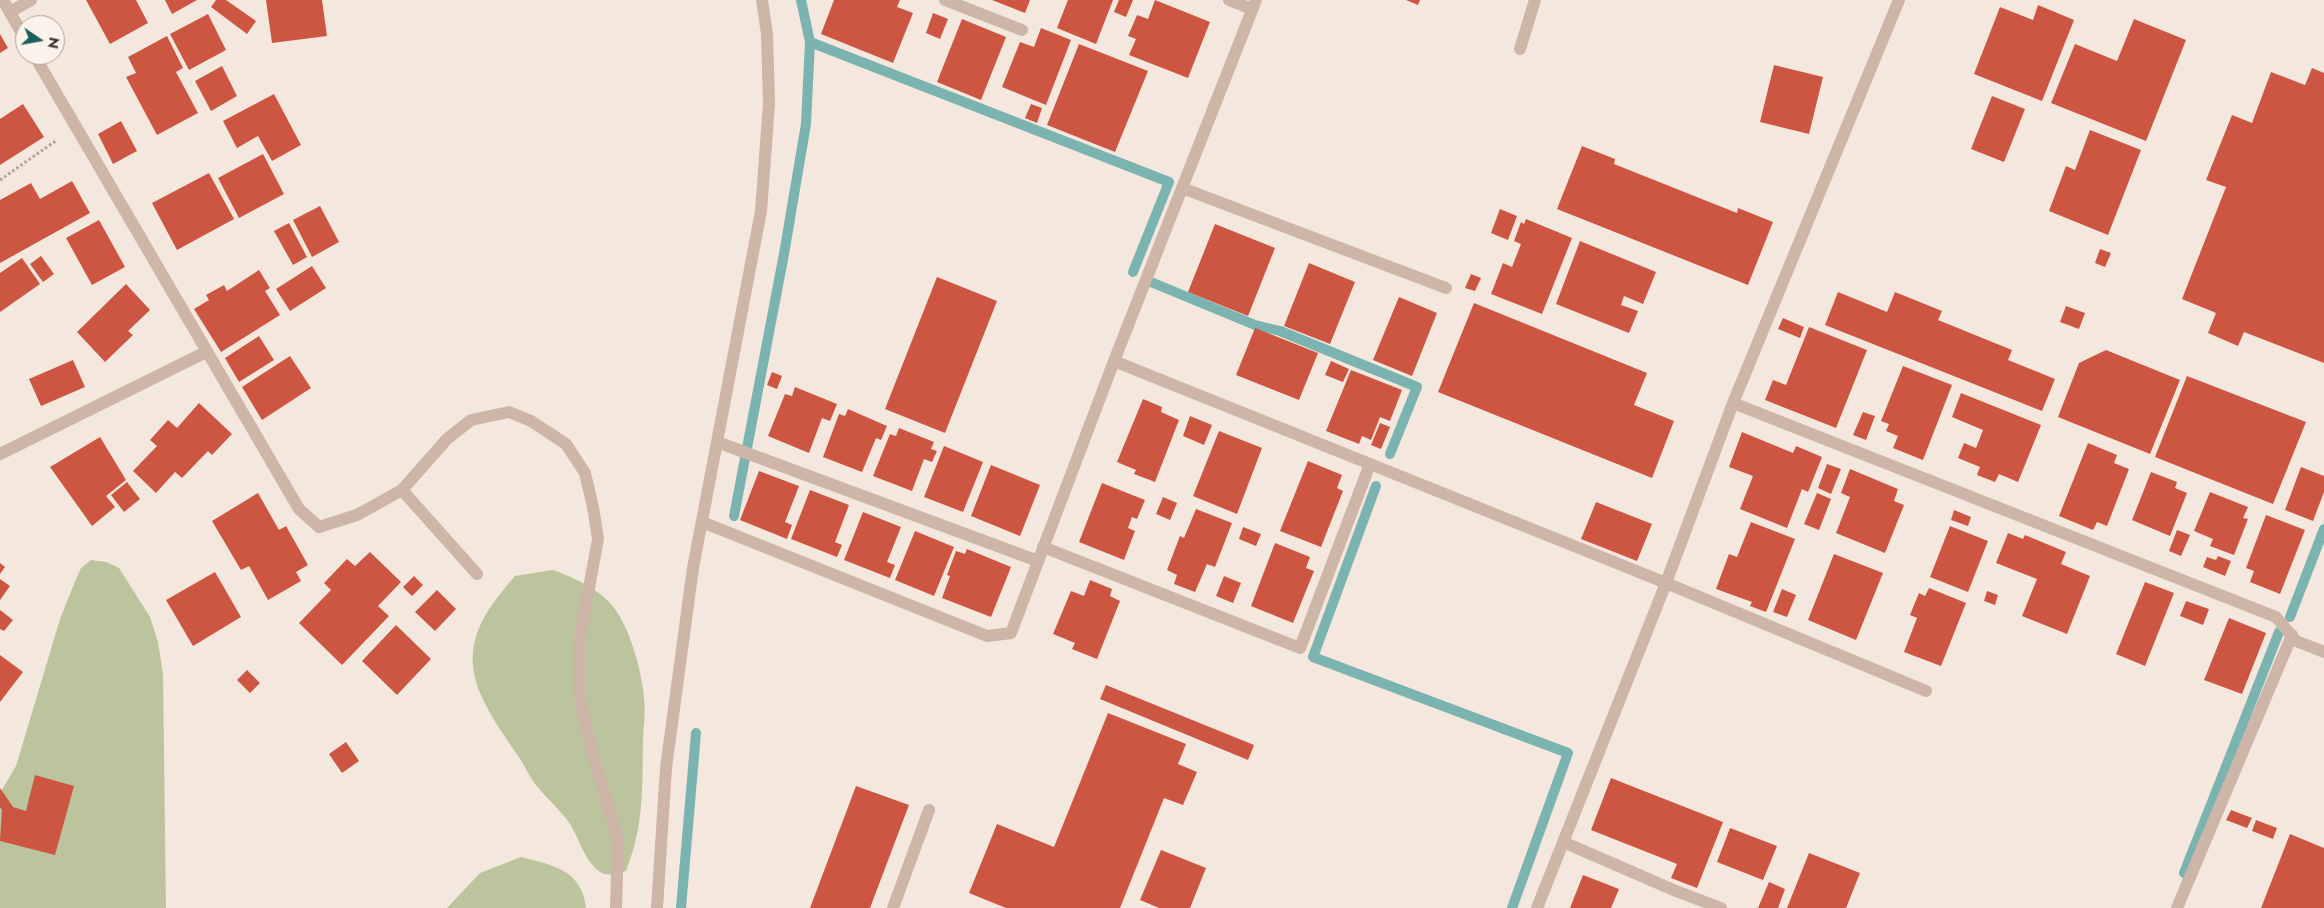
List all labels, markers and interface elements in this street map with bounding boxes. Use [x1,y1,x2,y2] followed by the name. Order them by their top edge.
[15,15,65,65] north arrow
[43,35,65,50] text: N

